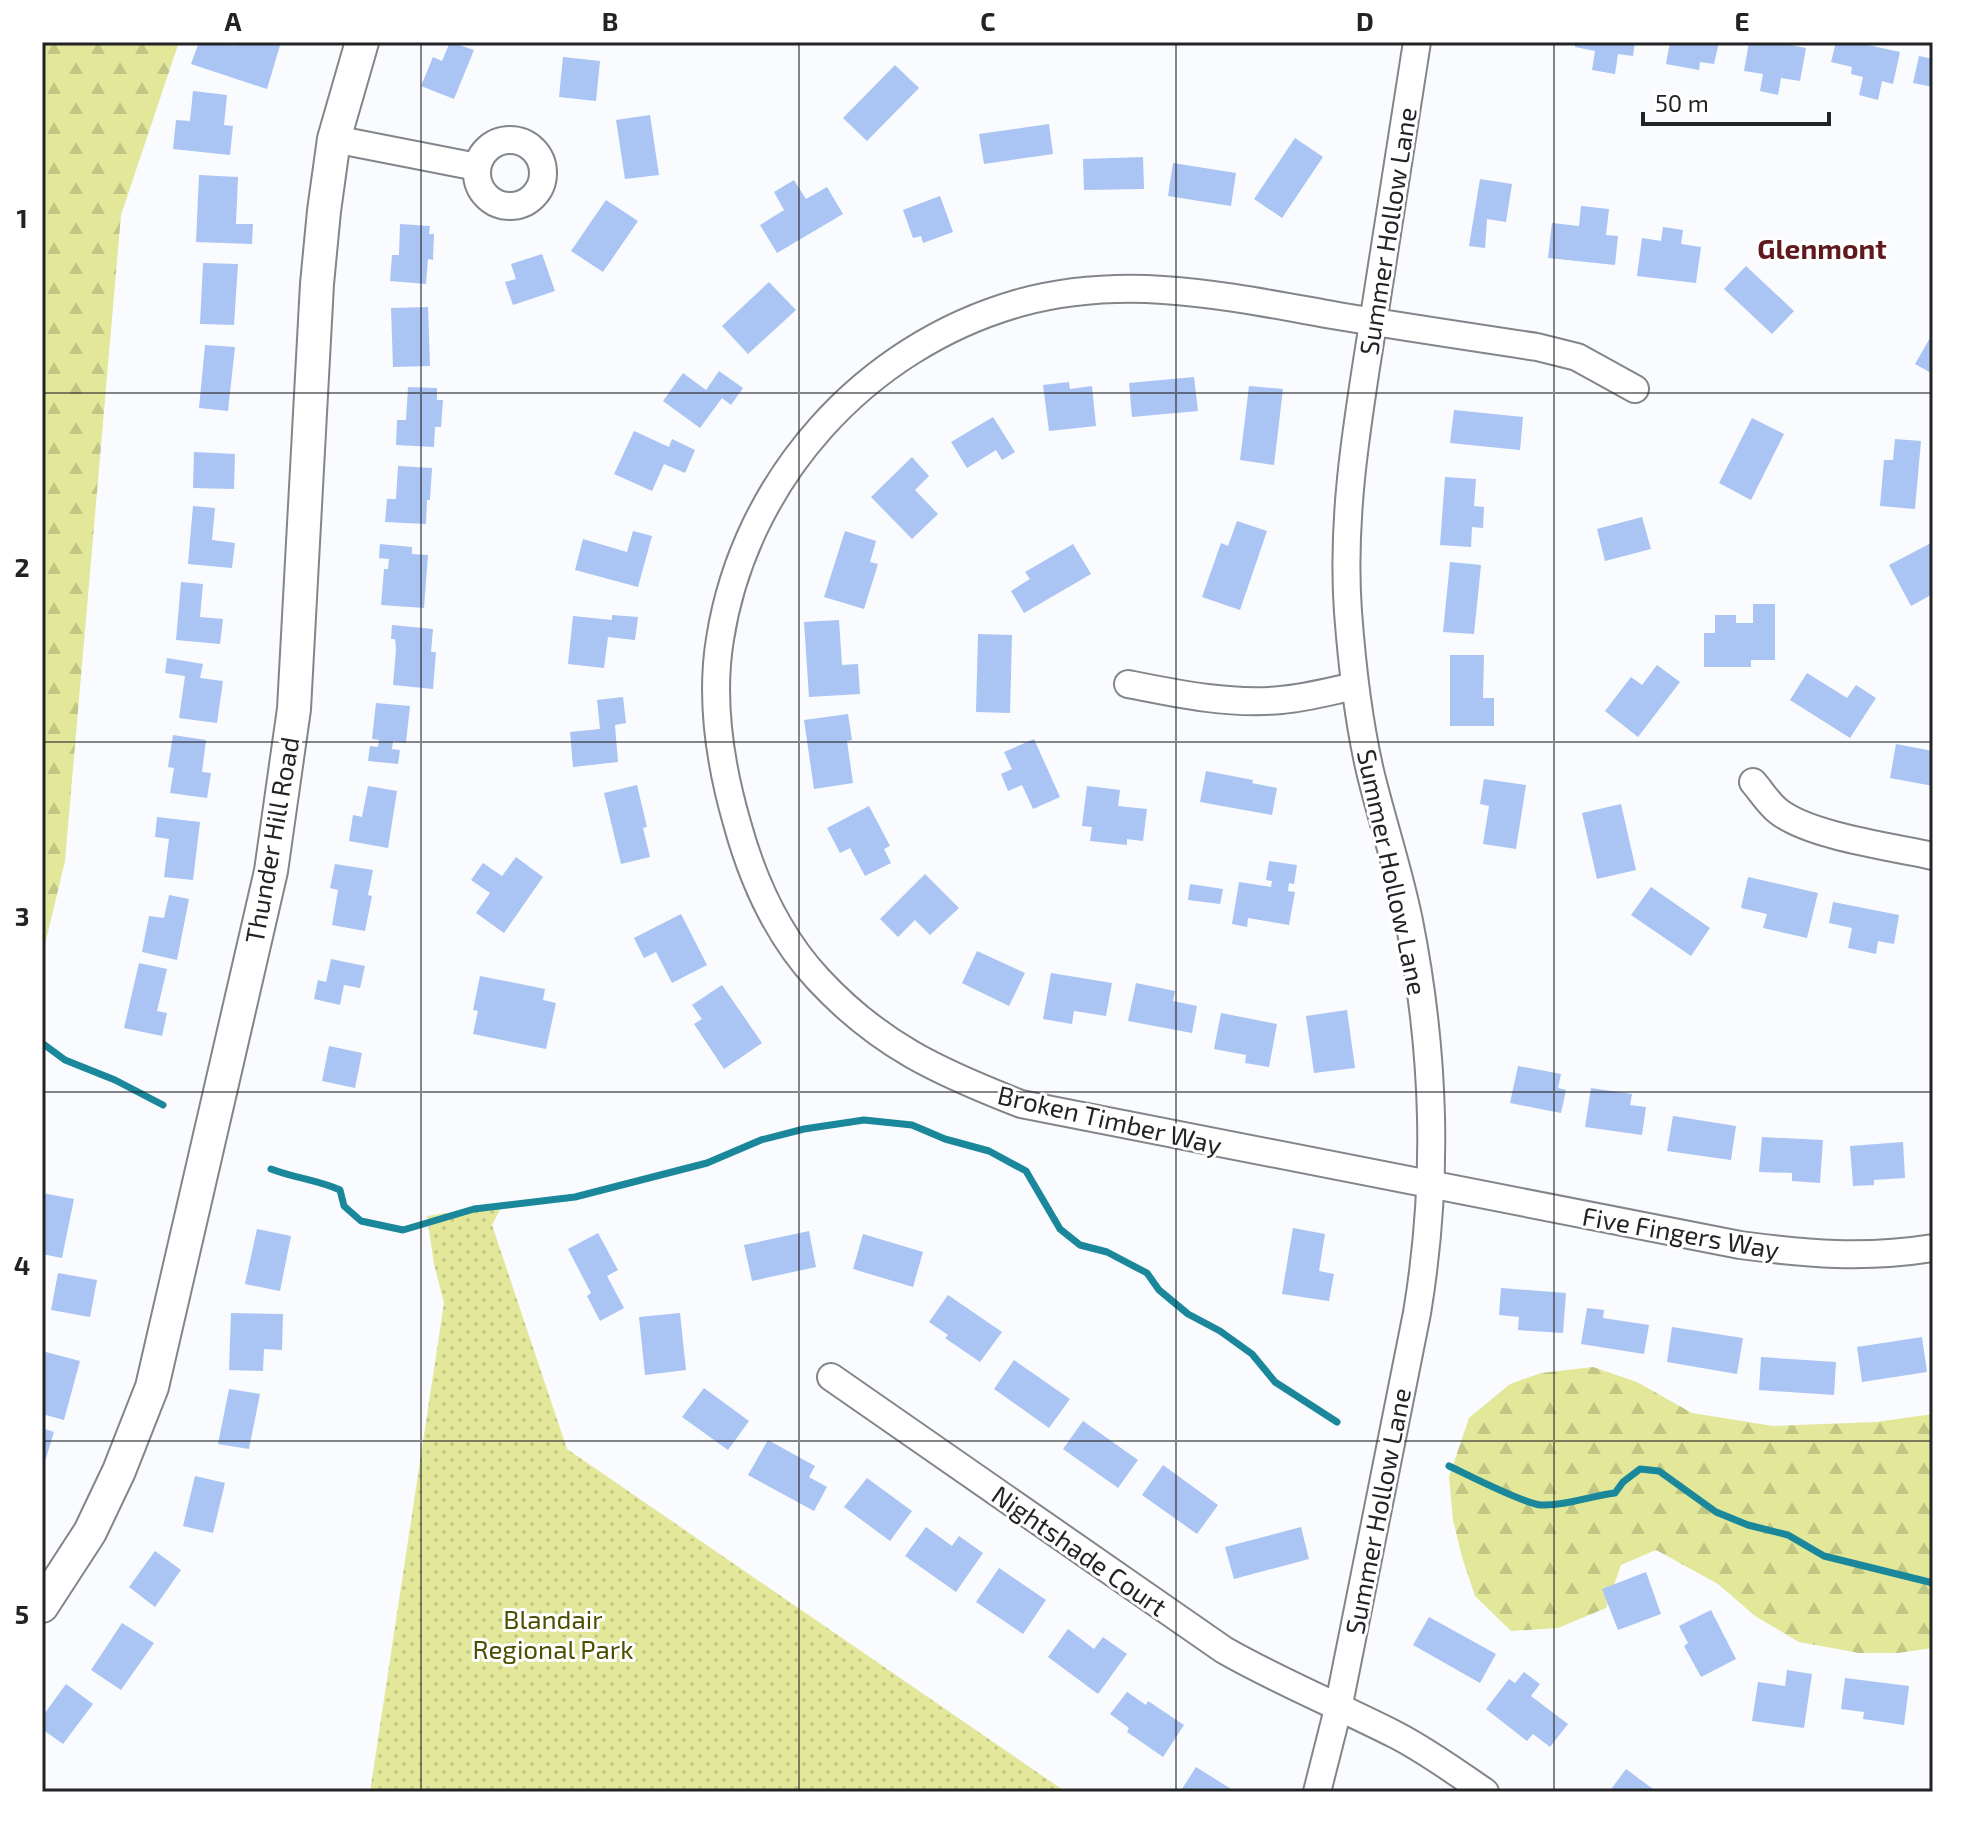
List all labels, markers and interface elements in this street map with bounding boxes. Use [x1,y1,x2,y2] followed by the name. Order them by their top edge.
[225,5,242,36] text: A
[602,5,618,36] text: B
[980,5,996,36] text: C
[1356,5,1374,36] text: D
[1734,5,1750,36] text: E
[1643,76,1829,126] scale bar
[1655,88,1709,117] text: 50 m
[1352,105,1422,357] street label: Summer Hollow Lane
[16,202,28,233] text: 1
[1757,231,1887,265] district label: Glenmont
[14,551,30,582] text: 2
[238,734,304,946] street label: Thunder Hill Road
[1352,746,1434,998] street label: Summer Hollow Lane
[15,900,29,931] text: 3
[995,1078,1225,1160] street label: Broken Timber Way
[1580,1199,1782,1265] street label: Five Fingers Way
[14,1249,30,1280] text: 4
[1338,1385,1416,1637] street label: Summer Hollow Lane
[987,1478,1173,1622] street label: Nightshade Court
[15,1598,29,1629] text: 5
[472,1603,634,1664] park label: Blandair Regional Park

